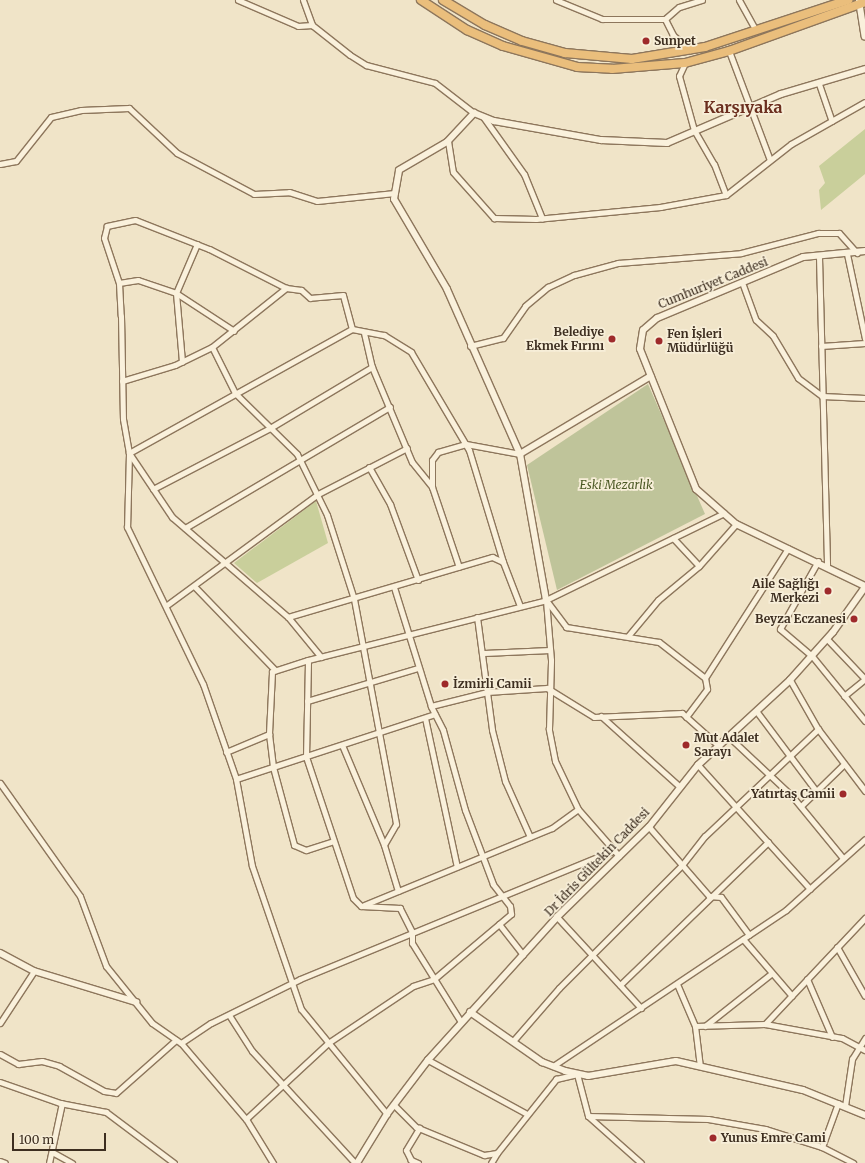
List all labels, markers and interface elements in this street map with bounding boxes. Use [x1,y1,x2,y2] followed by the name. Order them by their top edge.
[654,34,696,48] place label: Sunpet
[641,36,651,46] marker: Sunpet
[704,97,782,117] district label: Karşıyaka
[656,254,770,312] street label: Cumhuriyet Caddesi
[526,325,604,353] place label: Belediye Ekmek Fırını
[667,327,733,355] place label: Fen İşleri Müdürlüğü
[607,334,617,344] marker: Belediye Ekmek Fırını
[654,336,664,346] marker: Fen İşleri Müdürlüğü
[580,478,652,492] park label: Eski Mezarlık
[752,577,819,605] place label: Aile Sağlığı Merkezi
[822,585,834,597] marker: Aile Sağlığı Merkezi
[755,612,846,626] place label: Beyza Eczanesi
[849,614,859,624] marker: Beyza Eczanesi
[453,677,532,691] place label: İzmirli Camii
[440,679,450,689] marker: İzmirli Camii
[694,731,759,759] place label: Mut Adalet Sarayı
[681,740,691,750] marker: Mut Adalet Sarayı
[751,787,835,801] place label: Yatırtaş Camii
[838,789,848,799] marker: Yatırtaş Camii
[542,805,652,919] street label: Dr İdris Gültekin Caddesi
[14,1125,108,1151] scale bar
[721,1131,826,1145] place label: Yunus Emre Cami
[19,1132,54,1147] text: 100 m
[708,1133,718,1143] marker: Yunus Emre Cami

